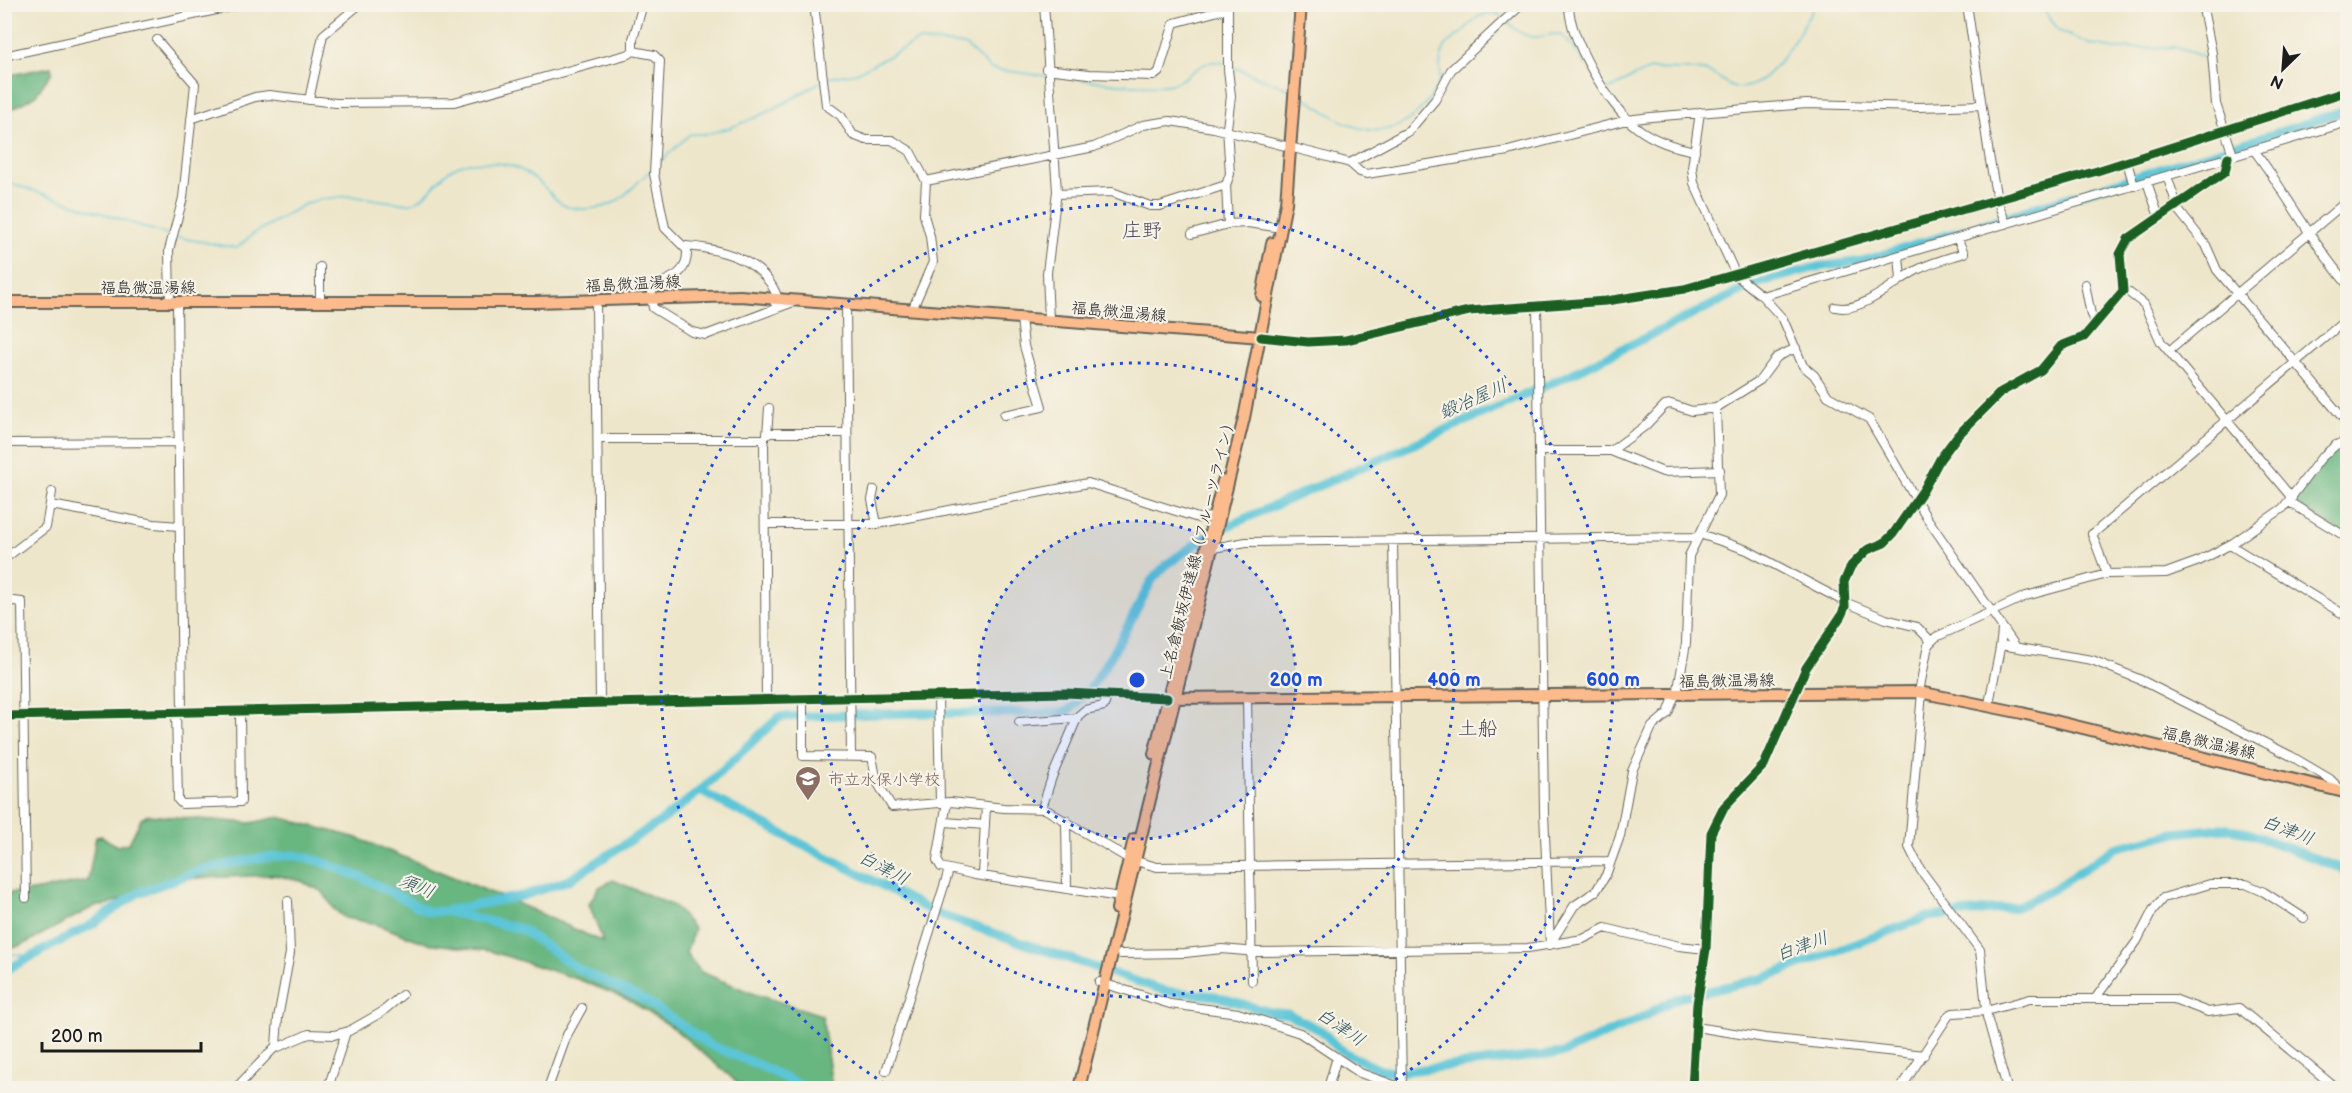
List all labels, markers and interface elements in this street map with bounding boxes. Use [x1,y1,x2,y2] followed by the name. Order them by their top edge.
[2253,39,2313,99] north arrow
[2268,70,2287,92] text: N
[1122,219,1162,243] district label: 庄野
[585,272,682,296] street label: 福島微温湯線
[100,279,196,298] street label: 福島微温湯線
[1070,299,1168,326] street label: 福島微温湯線
[1436,375,1510,424] water label: 鍛冶屋川
[1156,414,1240,681] street label: 上名倉飯坂伊達線（フルーツライン）
[1127,670,1147,690] centre of rings
[1269,670,1323,691] text: 200 m
[1427,670,1481,691] text: 400 m
[1586,670,1640,691] text: 600 m
[1679,671,1775,692] street label: 福島微温湯線
[1458,717,1498,741] district label: 土船
[2160,723,2258,764] street label: 福島微温湯線
[793,764,823,802] school or university icon: 市立水保小学校
[828,771,940,790] place label: 市立水保小学校
[2259,811,2317,850] water label: 白津川
[855,847,913,890] water label: 白津川
[396,870,437,903] water label: 須川
[1773,927,1831,966] water label: 白津川
[1312,1004,1369,1051] water label: 白津川
[42,1015,201,1053] scale bar
[51,1026,103,1047] text: 200 m

